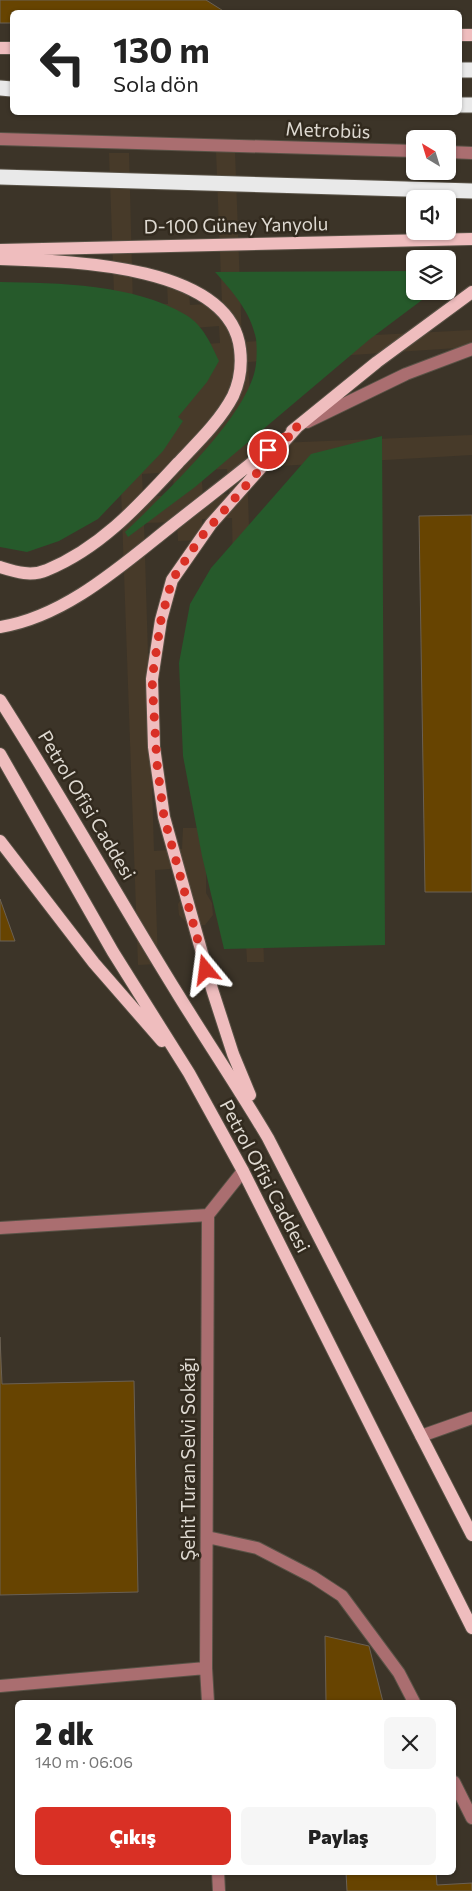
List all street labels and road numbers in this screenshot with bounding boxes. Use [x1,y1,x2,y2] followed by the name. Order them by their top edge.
[285,117,371,142] street label: Metrobüs
[143,211,328,238] street label: D-100 Güney Yanyolu
[34,726,141,883] street label: Petrol Ofisi Caddesi
[215,1095,315,1256] street label: Petrol Ofisi Caddesi
[176,1357,199,1561] street label: Şehit Turan Selvi Sokağı

